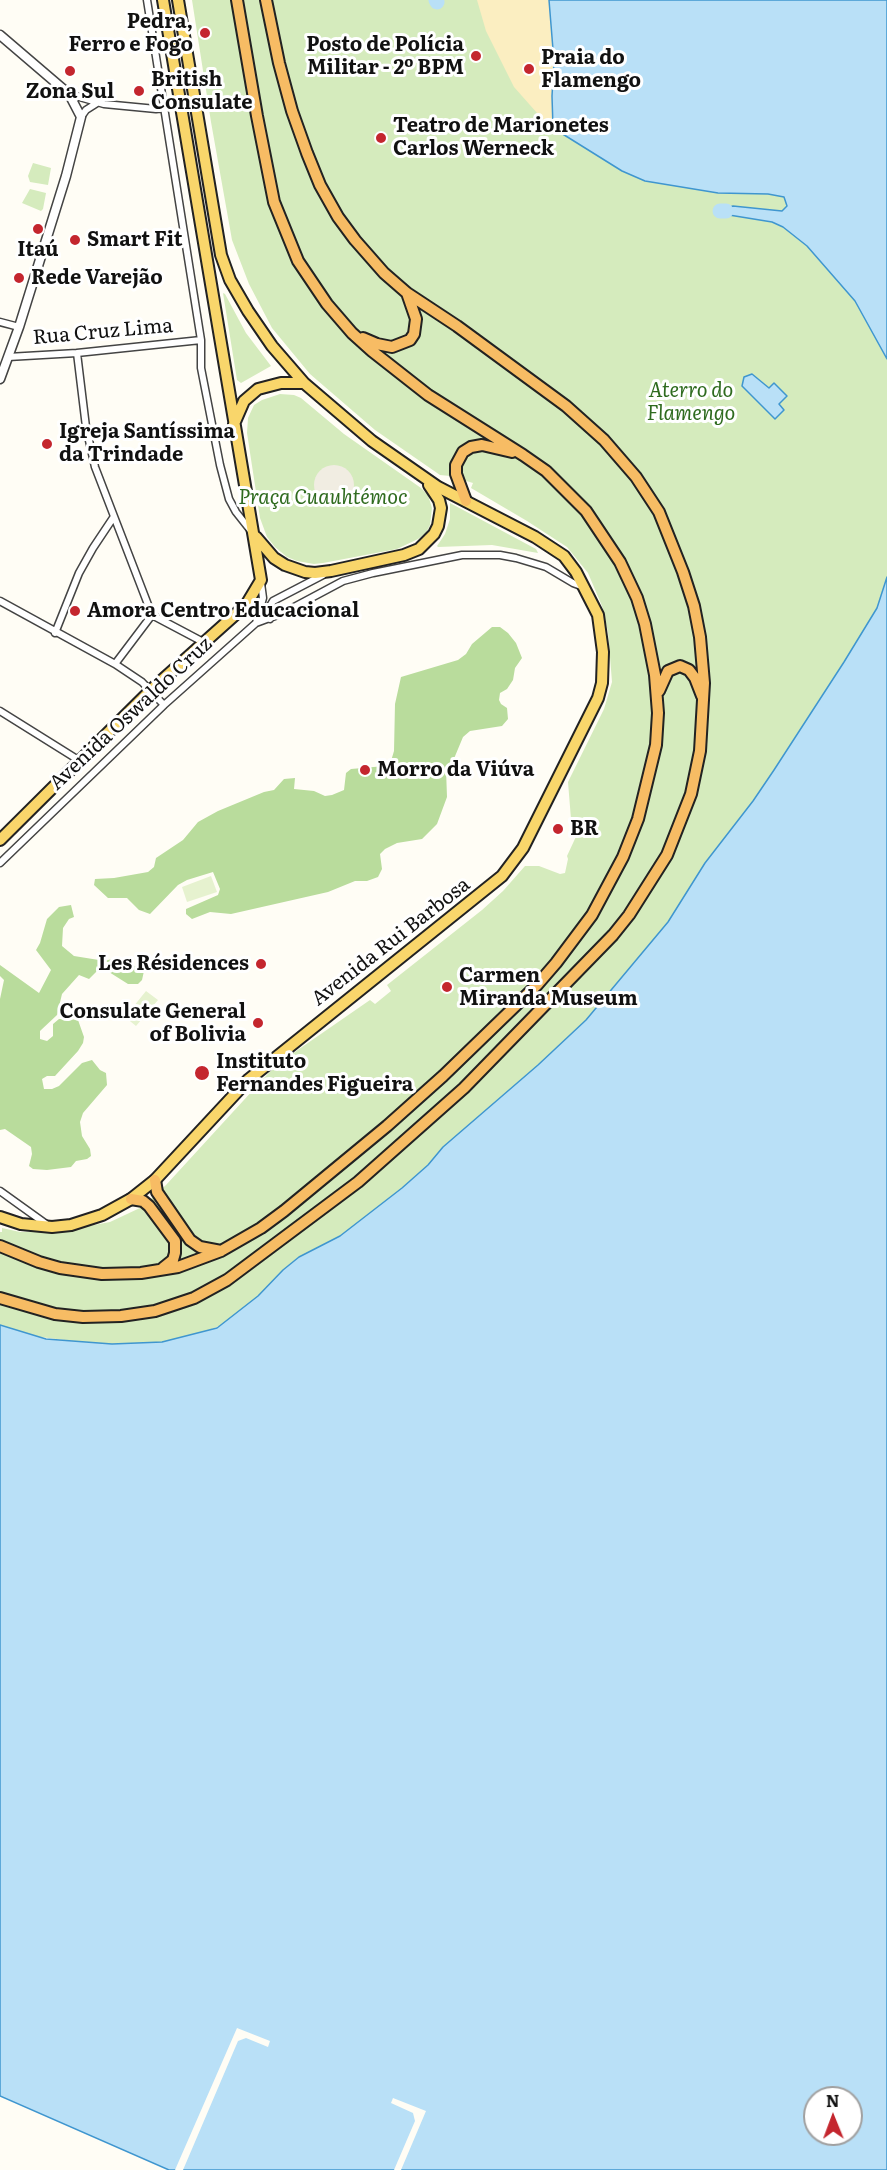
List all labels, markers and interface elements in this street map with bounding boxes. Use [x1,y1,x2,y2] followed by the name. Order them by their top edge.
[69,10,193,57] place label: Pedra, Ferro e Fogo
[198,26,212,40] marker: Pedra, Ferro e Fogo
[306,33,464,80] place label: Posto de Polícia Militar - 2º BPM
[541,46,641,93] place label: Praia do Flamengo
[469,49,483,63] marker: Posto de Polícia Militar - 2º BPM
[522,62,536,76] marker: Praia do Flamengo
[63,64,77,78] marker: Zona Sul
[151,68,253,115] place label: British Consulate
[26,80,114,104] place label: Zona Sul
[132,84,146,98] marker: British Consulate
[393,114,609,161] place label: Teatro de Marionetes Carlos Werneck
[374,131,388,145] marker: Teatro de Marionetes Carlos Werneck
[31,222,45,236] marker: Itaú
[87,228,182,252] place label: Smart Fit
[68,233,82,247] marker: Smart Fit
[17,238,59,262] place label: Itaú
[31,266,163,290] place label: Rede Varejão
[12,271,26,285] marker: Rede Varejão
[32,314,174,350] street label: Rua Cruz Lima
[647,379,735,426] park label: Aterro do Flamengo
[59,420,235,467] place label: Igreja Santíssima da Trindade
[40,437,54,451] marker: Igreja Santíssima da Trindade
[238,486,408,510] park label: Praça Cuauhtémoc
[87,599,359,623] place label: Amora Centro Educacional
[68,604,82,618] marker: Amora Centro Educacional
[45,632,217,796] street label: Avenida Oswaldo Cruz
[377,758,534,782] place label: Morro da Viúva
[358,763,372,777] marker: Morro da Viúva
[570,817,599,841] place label: BR
[551,822,565,836] marker: BR
[307,873,475,1011] street label: Avenida Rui Barbosa
[98,952,249,976] place label: Les Résidences
[254,957,268,971] marker: Les Résidences
[459,964,638,1011] place label: Carmen Miranda Museum
[440,980,454,994] marker: Carmen Miranda Museum
[60,1000,246,1047] place label: Consulate General of Bolivia
[251,1016,265,1030] marker: Consulate General of Bolivia
[216,1050,413,1097] place label: Instituto Fernandes Figueira
[193,1064,211,1082] marker: Instituto Fernandes Figueira
[803,2086,863,2146] north arrow
[826,2088,840,2112] text: N

